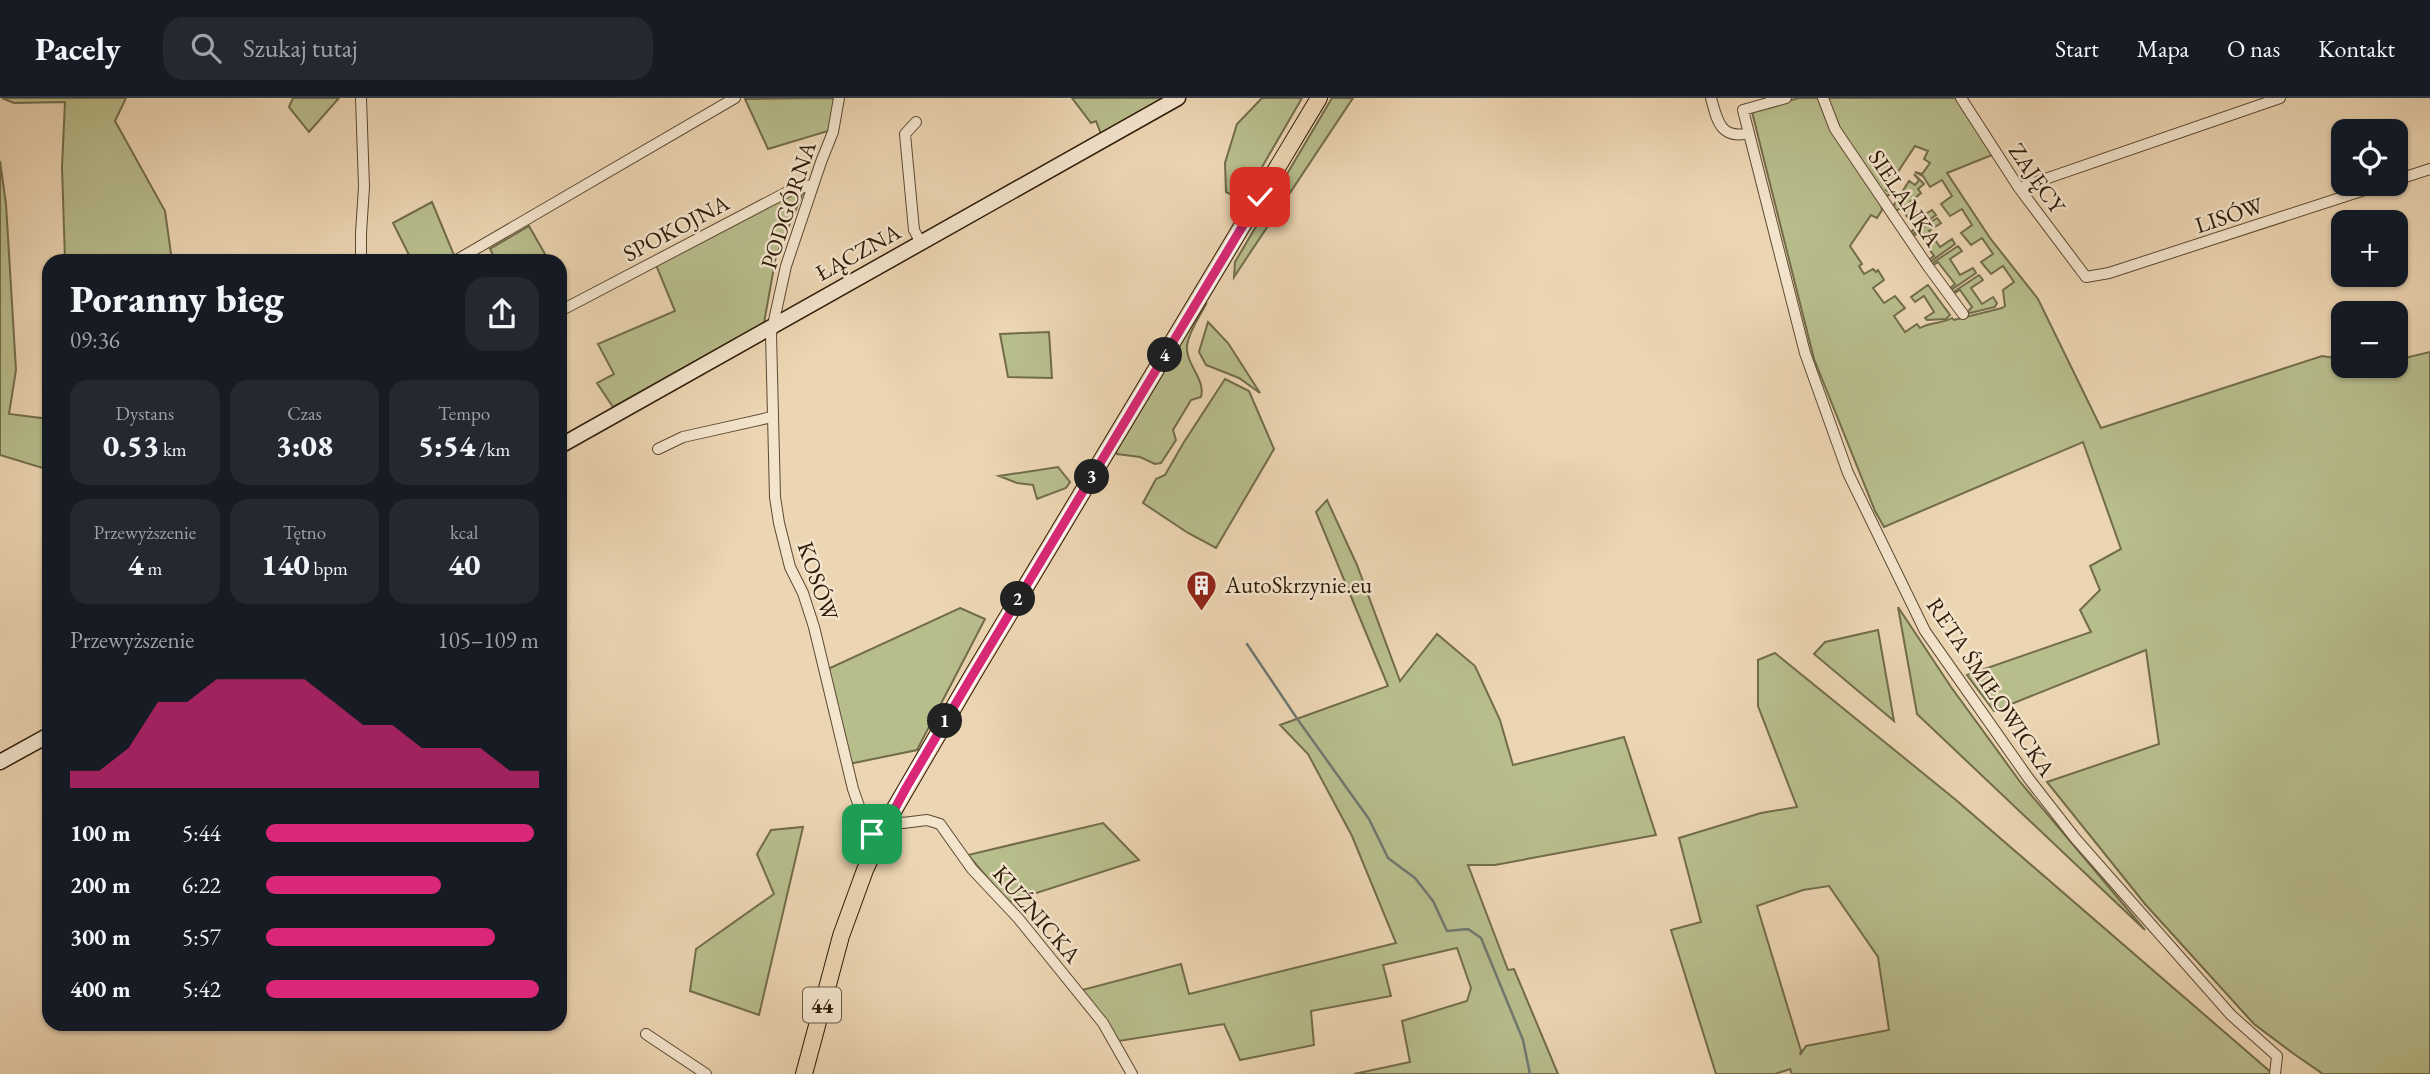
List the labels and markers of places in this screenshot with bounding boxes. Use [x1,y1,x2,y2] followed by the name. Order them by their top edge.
[1230,167,1290,227] pin
[1148,338,1182,372] pin: 4
[1074,460,1110,494] pin: 3
[1185,568,1219,612] building icon: AutoSkrzynie.eu
[1224,570,1372,600] place label: AutoSkrzynie.eu
[1000,582,1036,616] pin: 2
[928,704,962,738] pin: 1
[842,804,902,864] pin

